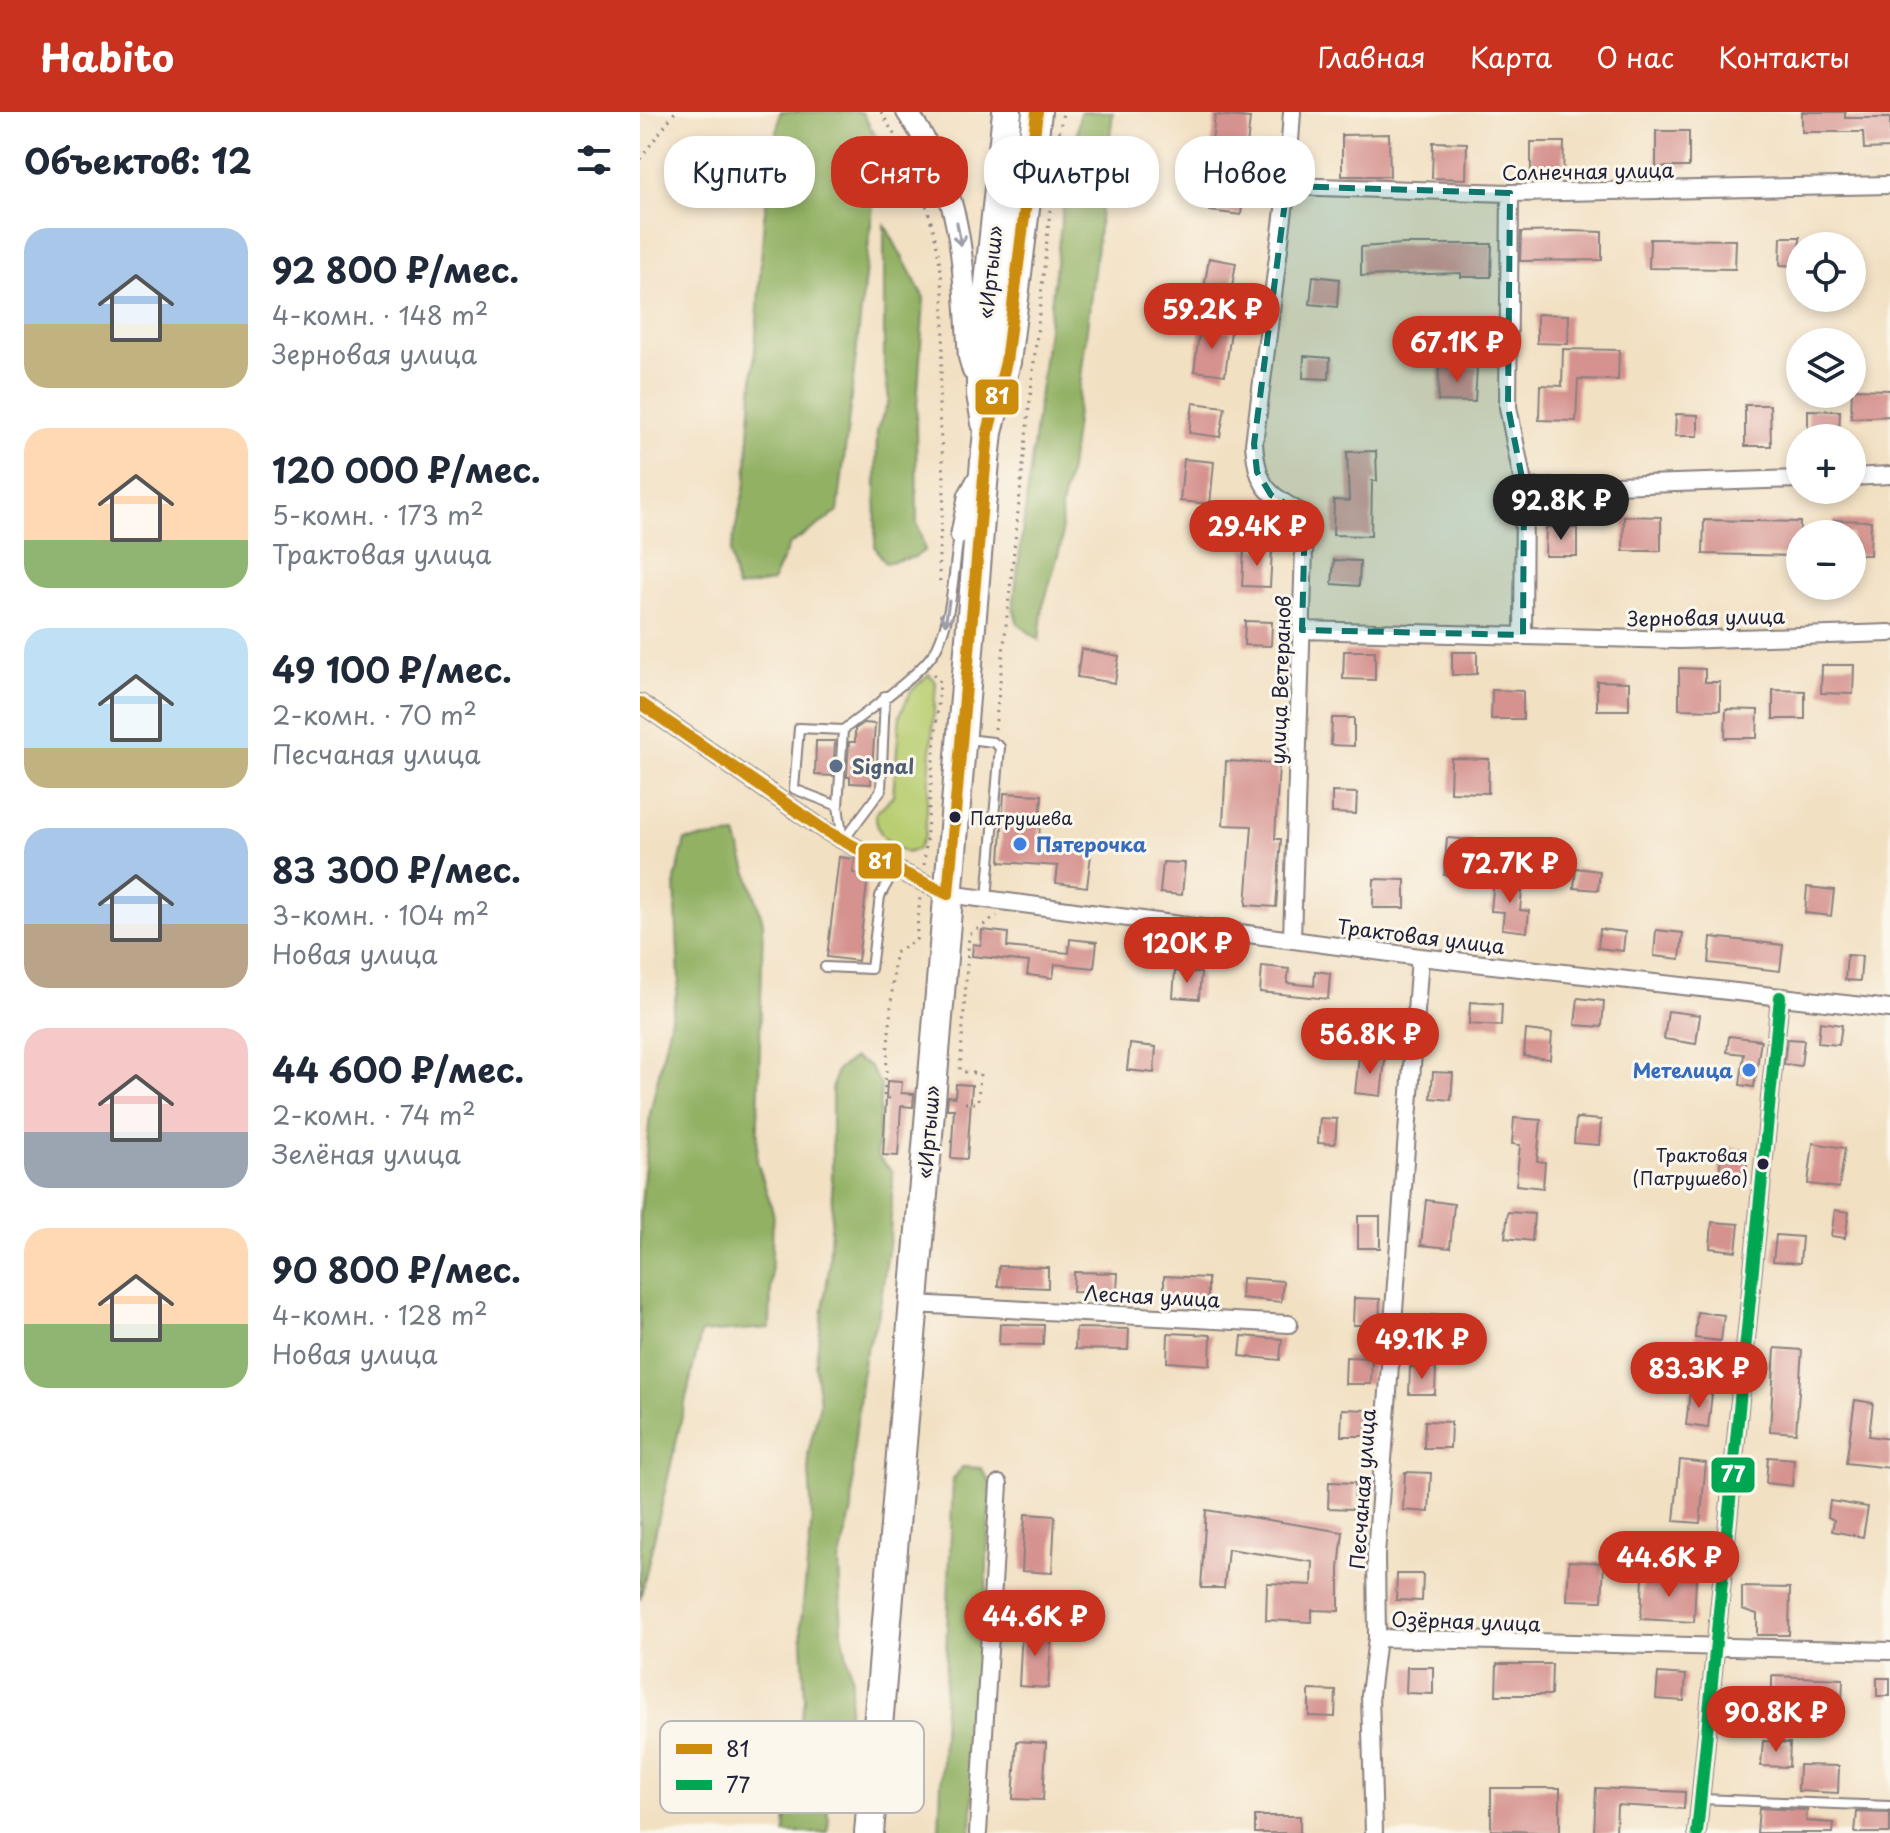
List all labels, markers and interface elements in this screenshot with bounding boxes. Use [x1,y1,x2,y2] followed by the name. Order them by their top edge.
[40,28,174,85] text: Habito
[1318,35,1426,78] text: Главная
[1470,35,1552,78] text: Карта
[1596,35,1674,78] text: О нас
[1718,35,1850,78] text: Контакты
[24,134,251,186] text: Объектов: 12
[664,136,815,208] chip: Купить
[831,136,968,208] chip: Снять
[984,136,1159,208] chip: Фильтры
[1175,136,1315,208] chip: Новое
[572,138,616,182] icon: filters
[1502,154,1675,187] street label: Солнечная улица
[953,221,968,247] one-way arrow
[970,224,1010,320] street label: «Иртыш»
[1786,232,1866,600] map controls
[1786,232,1866,312] button: locate
[272,243,519,295] text: 92 800 ₽/мес.
[88,260,184,356] icon: home
[1138,283,1286,351] pin: 59.2K ₽
[1162,289,1262,328] text: 59.2K ₽
[272,295,488,334] text: 4-комн. · 148 m²
[1383,316,1531,384] pin: 67.1K ₽
[1410,322,1504,361] text: 67.1K ₽
[1786,328,1866,408] button: layers
[272,334,477,373] text: Зерновая улица
[974,378,1020,416] line badge: 81
[985,378,1009,411] text: 81
[1786,424,1866,504] button: +
[272,443,541,495] text: 120 000 ₽/мес.
[88,460,184,556] icon: home
[1487,474,1635,542] pin: 92.8K ₽
[1511,480,1611,519] text: 92.8K ₽
[272,495,484,534] text: 5-комн. · 173 m²
[1183,500,1331,568] pin: 29.4K ₽
[1207,506,1307,545] text: 29.4K ₽
[1786,520,1866,600] button: −
[272,534,491,573] text: Трактовая улица
[1262,595,1298,765] street label: улица Ветеранов
[939,599,954,625] one-way arrow
[1627,601,1786,633] street label: Зерновая улица
[272,643,512,695] text: 49 100 ₽/мес.
[88,660,184,756] icon: home
[272,695,477,734] text: 2-комн. · 70 m²
[272,734,481,773] text: Песчаная улица
[852,751,914,781] place label: Signal
[827,757,845,775] marker: Signal
[970,804,1073,831] place label: Патрушева
[947,809,963,825] marker: Патрушева
[1036,829,1147,859] place label: Пятерочка
[1011,835,1029,853] marker: Пятерочка
[1436,837,1584,905] pin: 72.7K ₽
[857,842,903,880] line badge: 81
[272,843,521,895] text: 83 300 ₽/мес.
[868,843,892,876] text: 81
[1461,843,1559,882] text: 72.7K ₽
[88,860,184,956] icon: home
[272,895,489,934] text: 3-комн. · 104 m²
[1335,911,1507,961] street label: Трактовая улица
[1122,917,1252,985] pin: 120K ₽
[1142,923,1232,962] text: 120K ₽
[272,934,438,973] text: Новая улица
[1296,1008,1444,1076] pin: 56.8K ₽
[1319,1014,1421,1053] text: 56.8K ₽
[272,1043,524,1095] text: 44 600 ₽/мес.
[1633,1055,1733,1085] place label: Метелица
[88,1060,184,1156] icon: home
[1740,1061,1758,1079] marker: Метелица
[909,1084,947,1180] street label: «Иртыш»
[272,1095,476,1134] text: 2-комн. · 74 m²
[272,1134,461,1173] text: Зелёная улица
[1633,1141,1748,1191] place label: Трактовая (Патрушево)
[1755,1156,1771,1172] marker: Трактовая (Патрушево)
[272,1243,521,1295] text: 90 800 ₽/мес.
[88,1260,184,1356] icon: home
[1083,1277,1221,1315] street label: Лесная улица
[272,1295,488,1334] text: 4-комн. · 128 m²
[1348,1313,1496,1381] pin: 49.1K ₽
[1375,1319,1469,1358] text: 49.1K ₽
[272,1334,438,1373] text: Новая улица
[1625,1342,1773,1410] pin: 83.3K ₽
[1649,1348,1749,1387] text: 83.3K ₽
[1341,1407,1383,1570] street label: Песчаная улица
[1710,1456,1756,1494] line badge: 77
[1721,1456,1746,1489] text: 77
[1595,1531,1743,1599] pin: 44.6K ₽
[1616,1537,1722,1576] text: 44.6K ₽
[961,1590,1109,1658] pin: 44.6K ₽
[982,1596,1088,1635] text: 44.6K ₽
[1391,1603,1542,1639] street label: Озёрная улица
[1702,1686,1850,1754] pin: 90.8K ₽
[1724,1692,1828,1731] text: 90.8K ₽
[660,1721,924,1813] legend
[726,1731,749,1764] text: 81
[726,1767,751,1800] text: 77

